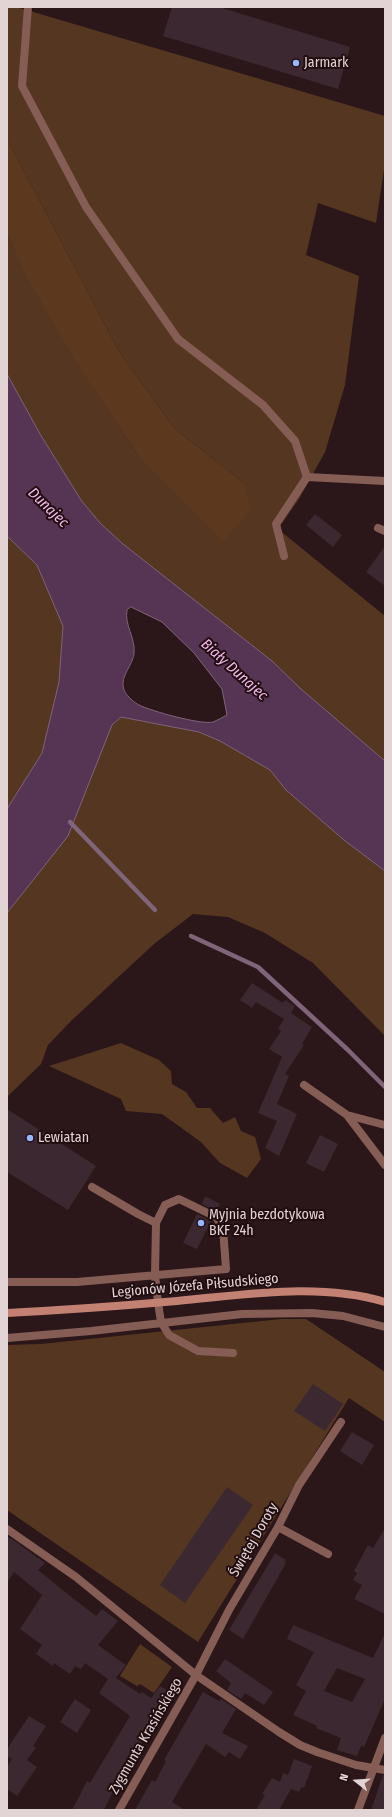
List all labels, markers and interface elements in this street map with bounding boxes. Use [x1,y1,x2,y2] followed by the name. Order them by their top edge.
[304,55,349,71] place label: Jarmark
[291,58,301,68] marker: Jarmark
[24,484,72,532] water label: Dunajec
[197,635,271,705] water label: Biały Dunajec
[38,1130,89,1146] place label: Lewiatan
[25,1133,35,1143] marker: Lewiatan
[209,1207,325,1240] place label: Myjnia bezdotykowa BKF 24h
[196,1218,206,1228] marker: Myjnia bezdotykowa BKF 24h
[111,1270,279,1302] street label: Legionów Józefa Piłsudskiego
[226,1500,282,1580] street label: Świętej Doroty
[106,1675,186,1797] street label: Zygmunta Krasińskiego
[336,1761,376,1801] north arrow
[337,1772,351,1782] text: N

